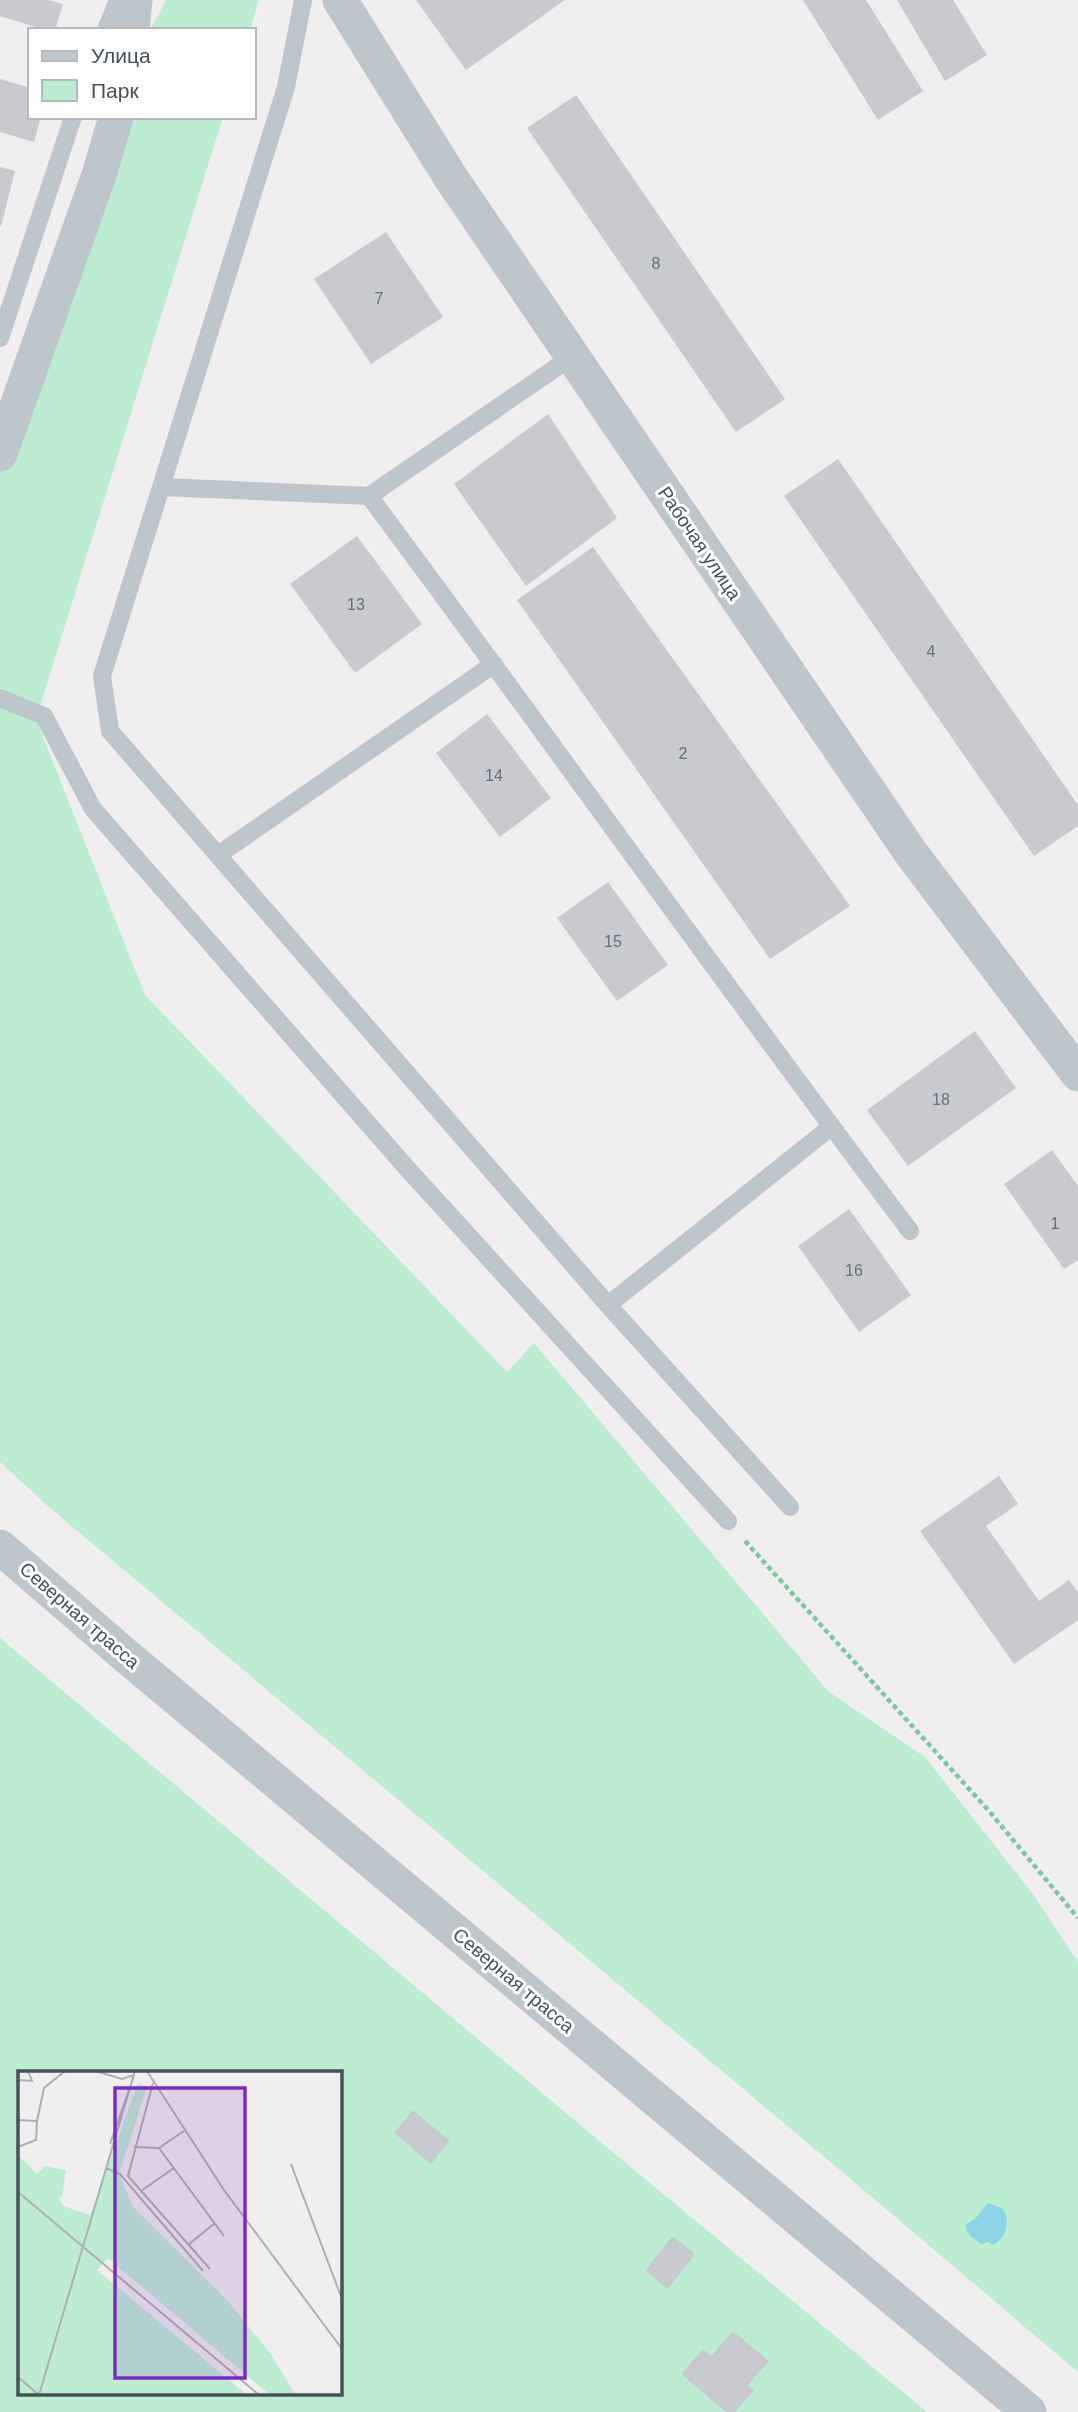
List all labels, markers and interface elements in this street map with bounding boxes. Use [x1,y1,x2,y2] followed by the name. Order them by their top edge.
[28,28,256,119] legend
[91,44,151,67] text: Улица
[91,79,139,102] text: Парк
[652,255,661,272] house number: 8
[375,290,384,307] house number: 7
[654,483,745,604] street label: Рабочая улица
[347,596,365,613] house number: 13
[927,643,936,660] house number: 4
[679,745,688,762] house number: 2
[485,767,503,784] house number: 14
[604,933,622,950] house number: 15
[932,1091,950,1108] house number: 18
[1051,1215,1060,1232] house number: 1
[845,1262,863,1279] house number: 16
[16,1558,144,1673] street label: Северная трасса
[449,1924,579,2037] street label: Северная трасса
[18,2071,341,2394] inset map

